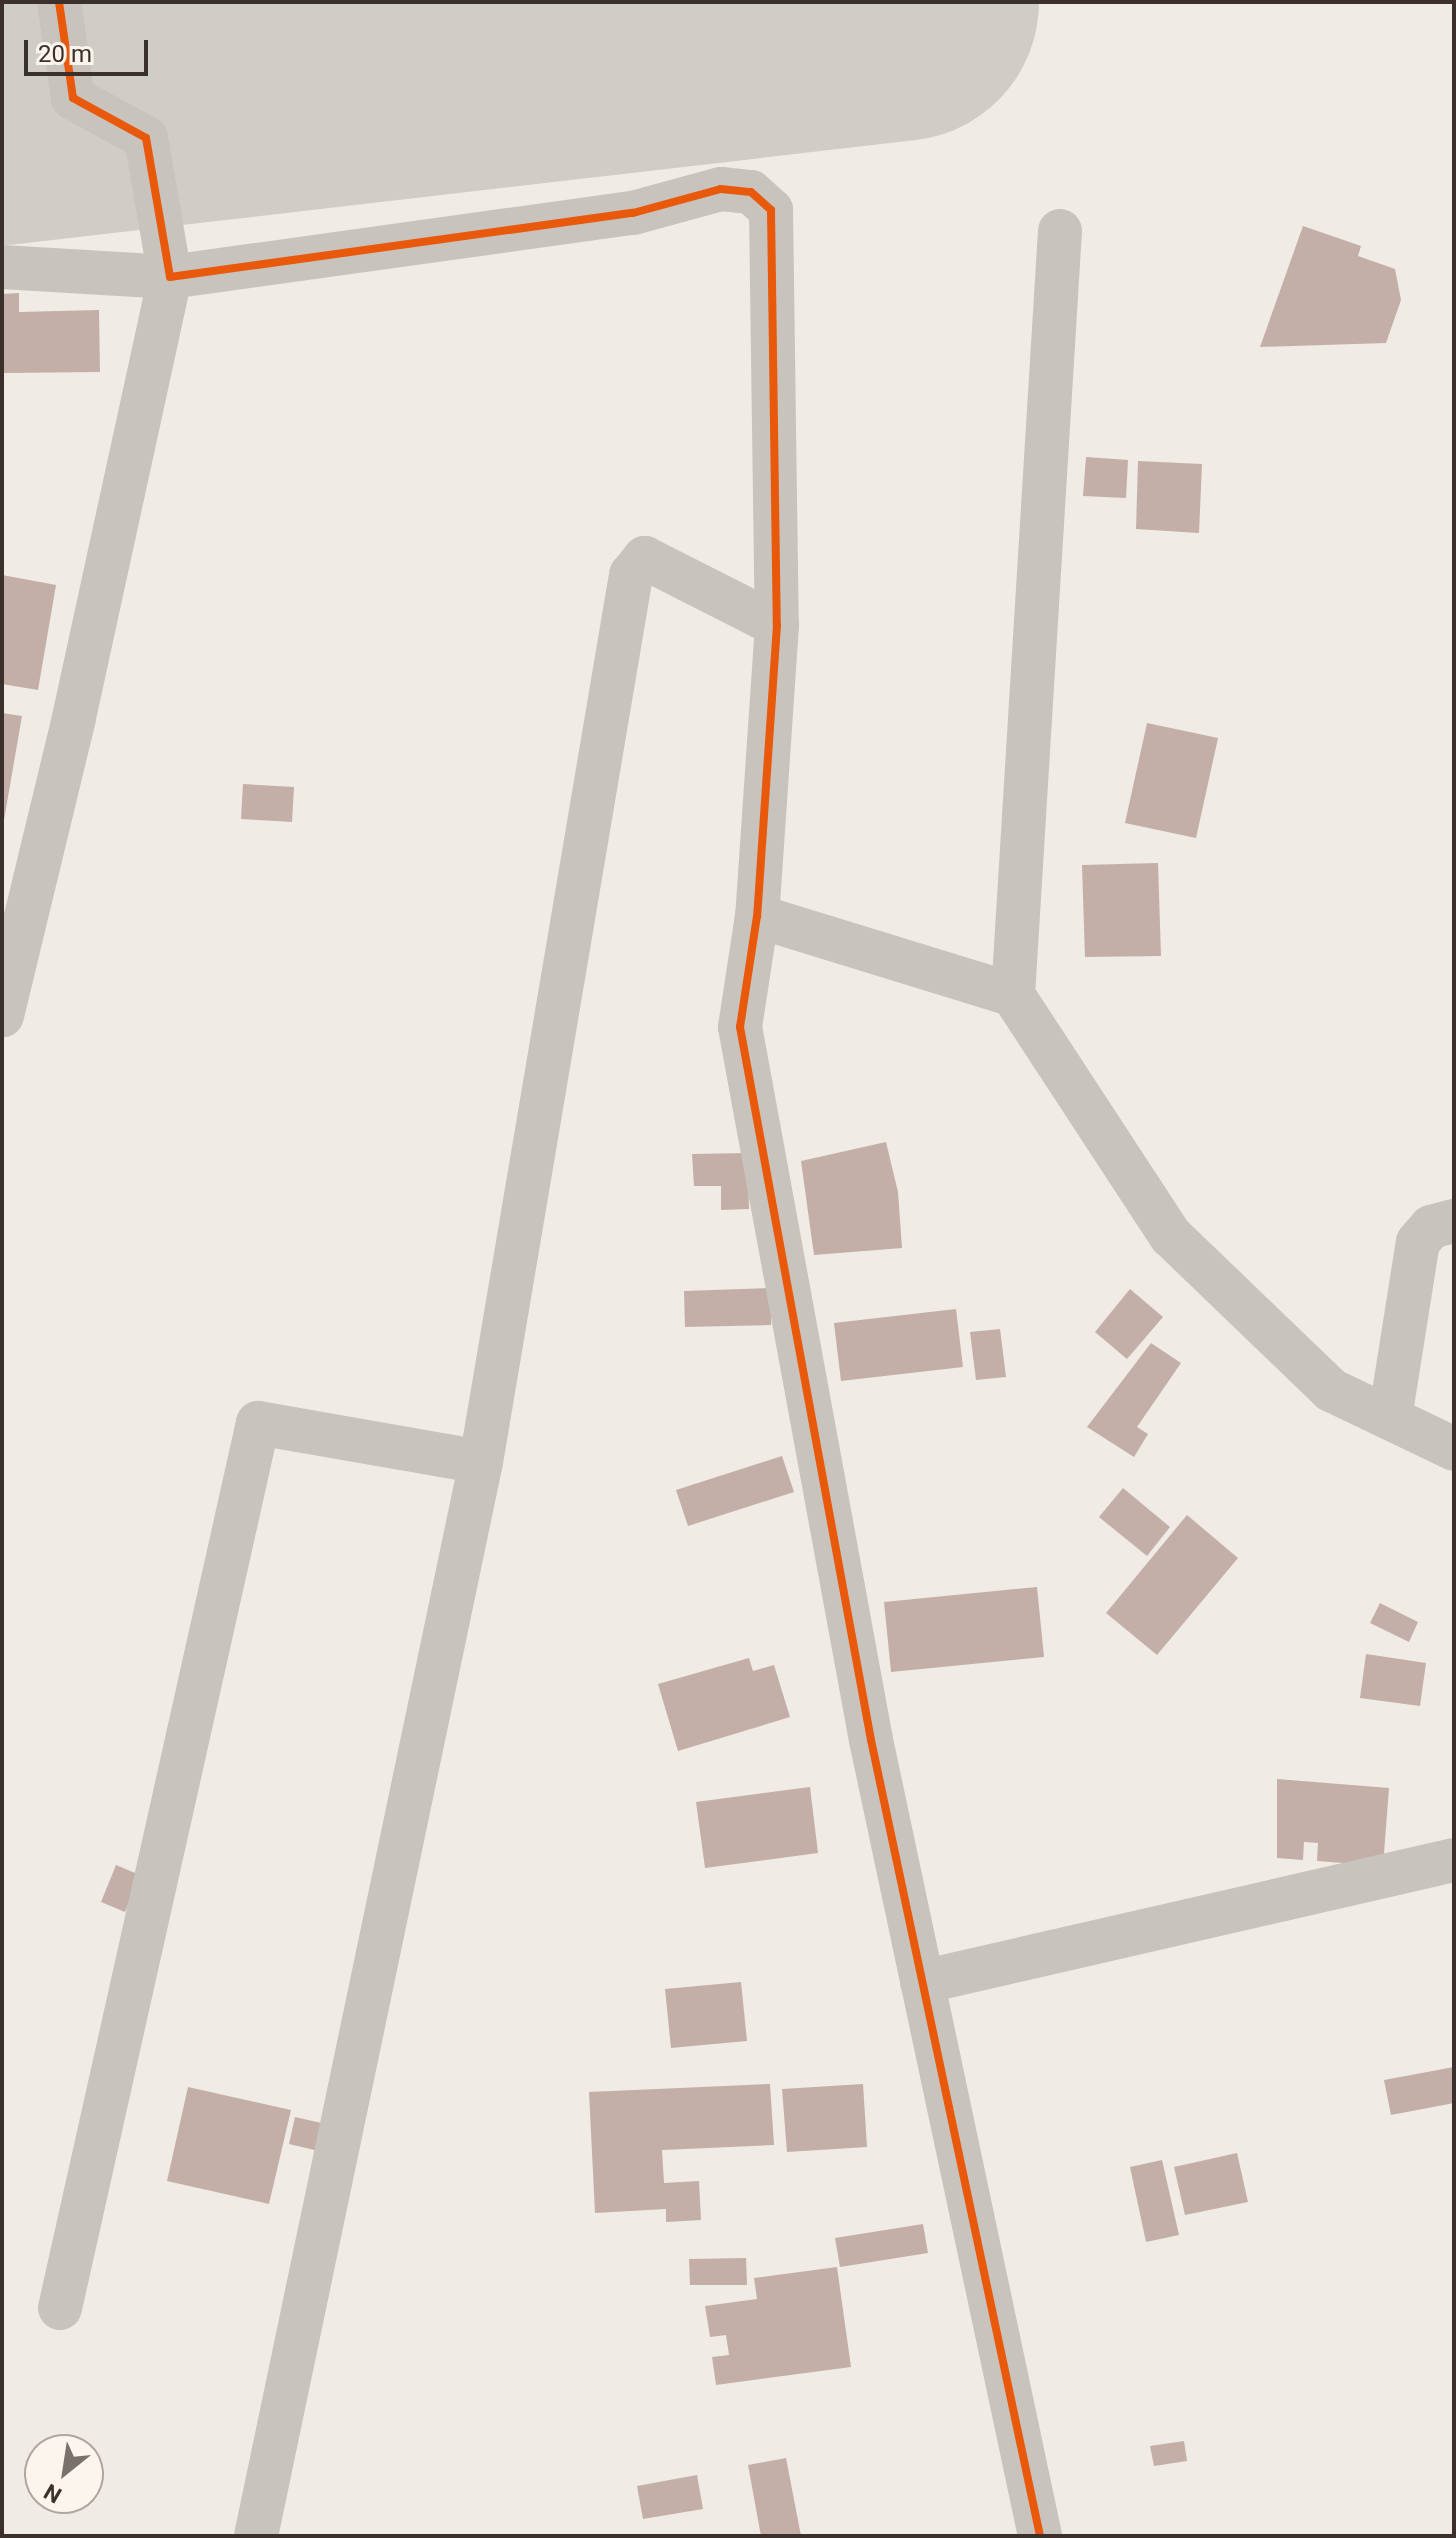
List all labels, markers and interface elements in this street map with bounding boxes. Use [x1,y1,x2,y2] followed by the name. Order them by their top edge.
[28,24,152,74] scale bar
[38,40,92,68] text: 20 m
[24,2434,104,2514] north arrow
[40,2479,66,2508] text: N

